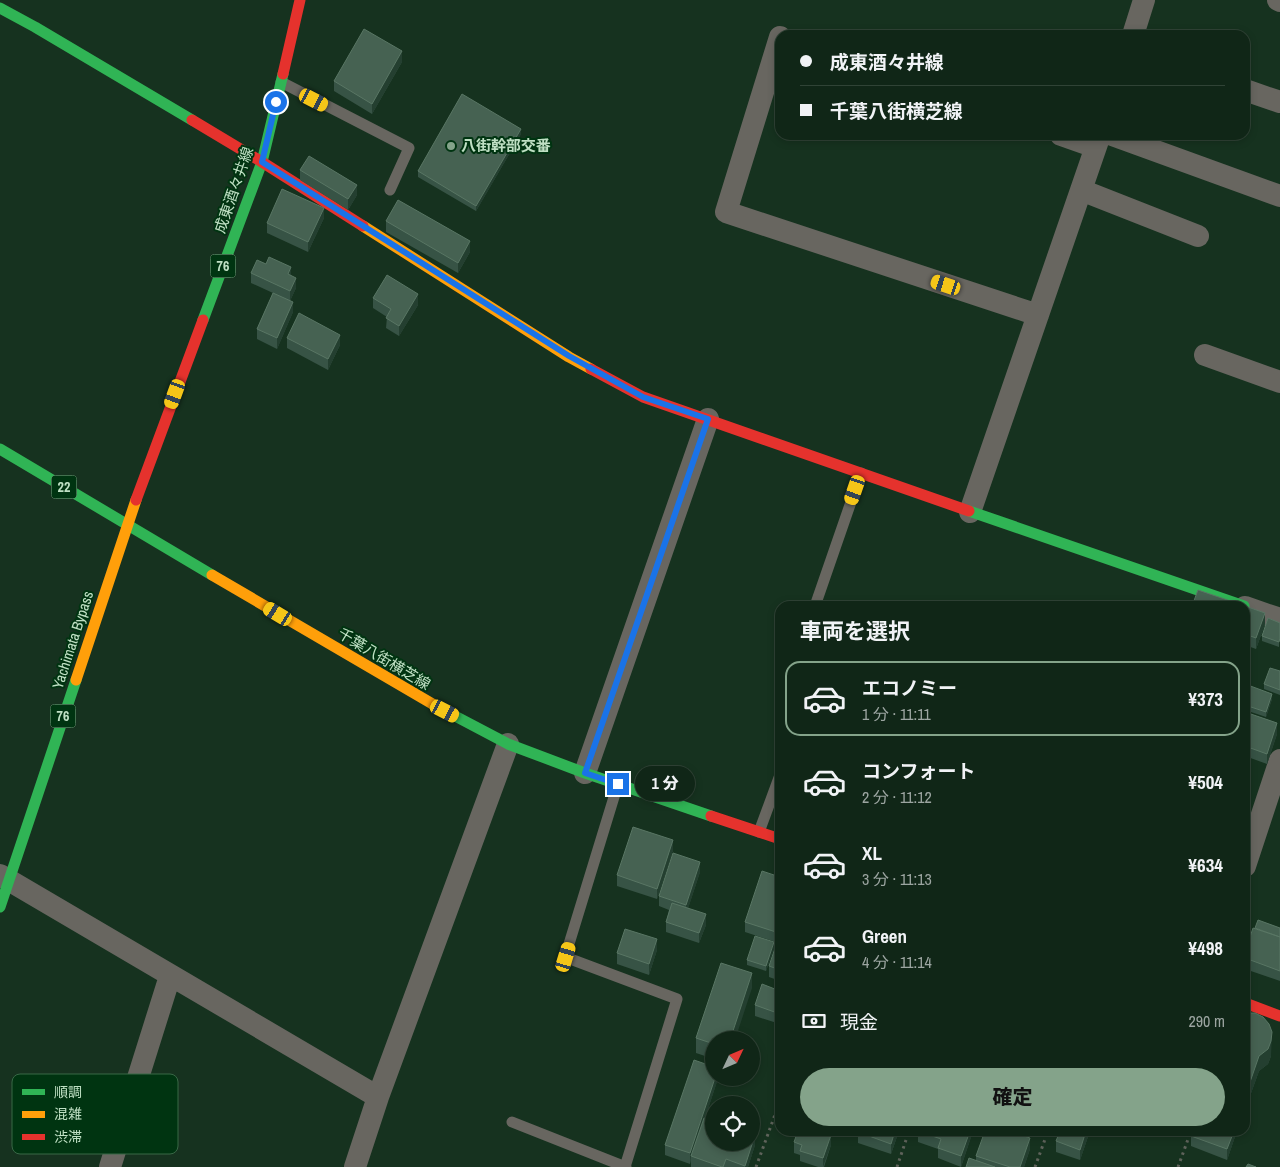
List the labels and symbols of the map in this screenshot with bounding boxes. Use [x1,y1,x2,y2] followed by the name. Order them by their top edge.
[297,87,330,113] car
[265,91,287,113] route start
[461,135,551,156] place label: 八街幹部交番
[445,140,457,152] marker: 八街幹部交番
[209,144,258,236] street label: 成東酒々井線
[210,255,236,278] road number: 76
[929,273,962,297] car
[162,377,187,411] car
[843,473,866,507] car
[52,476,76,498] road number: 22
[47,588,98,691] street label: Yachimata Bypass
[261,600,294,628] car
[334,623,435,695] street label: 千葉八街横芝線
[428,698,461,724] car
[50,704,76,728] road number: 76
[636,766,696,802] callout: 1 分
[607,773,629,795] route end
[554,940,577,974] car
[705,1031,760,1086] north arrow
[12,1074,178,1154] legend
[54,1083,82,1101] text: 順調
[54,1105,82,1123] text: 混雑
[54,1128,82,1146] text: 渋滞

